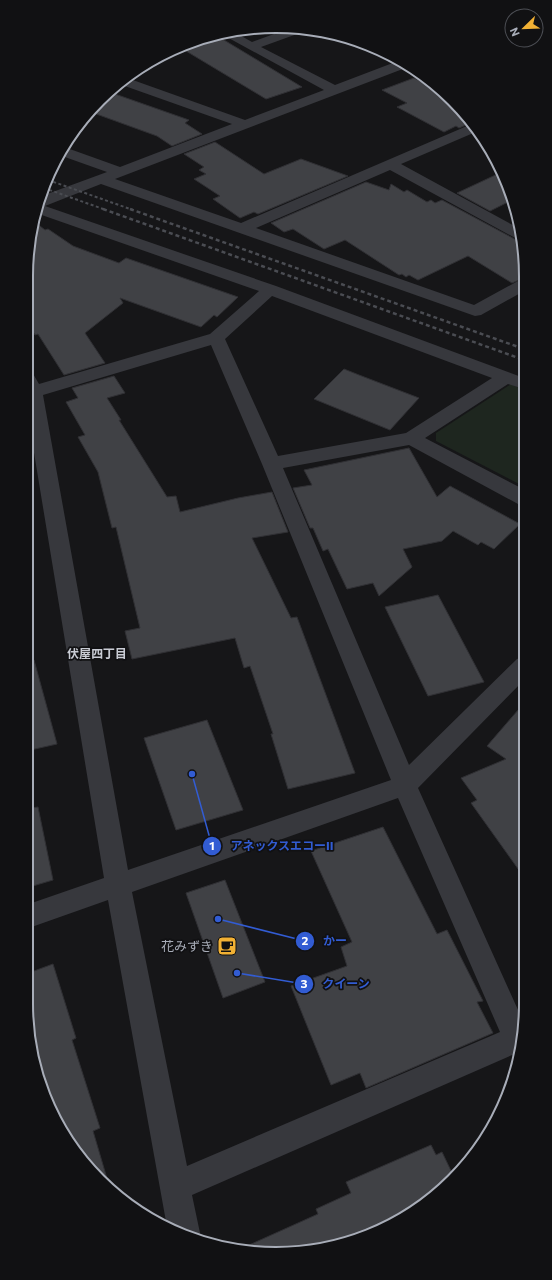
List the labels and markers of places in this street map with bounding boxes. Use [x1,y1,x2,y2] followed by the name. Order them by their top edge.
[202,834,342,858] callout: アネックスエコーII
[295,929,355,953] callout: かー
[216,935,238,957] cafe icon: 花みずき
[161,938,213,954] place label: 花みずき
[294,972,378,996] callout: クイーン

